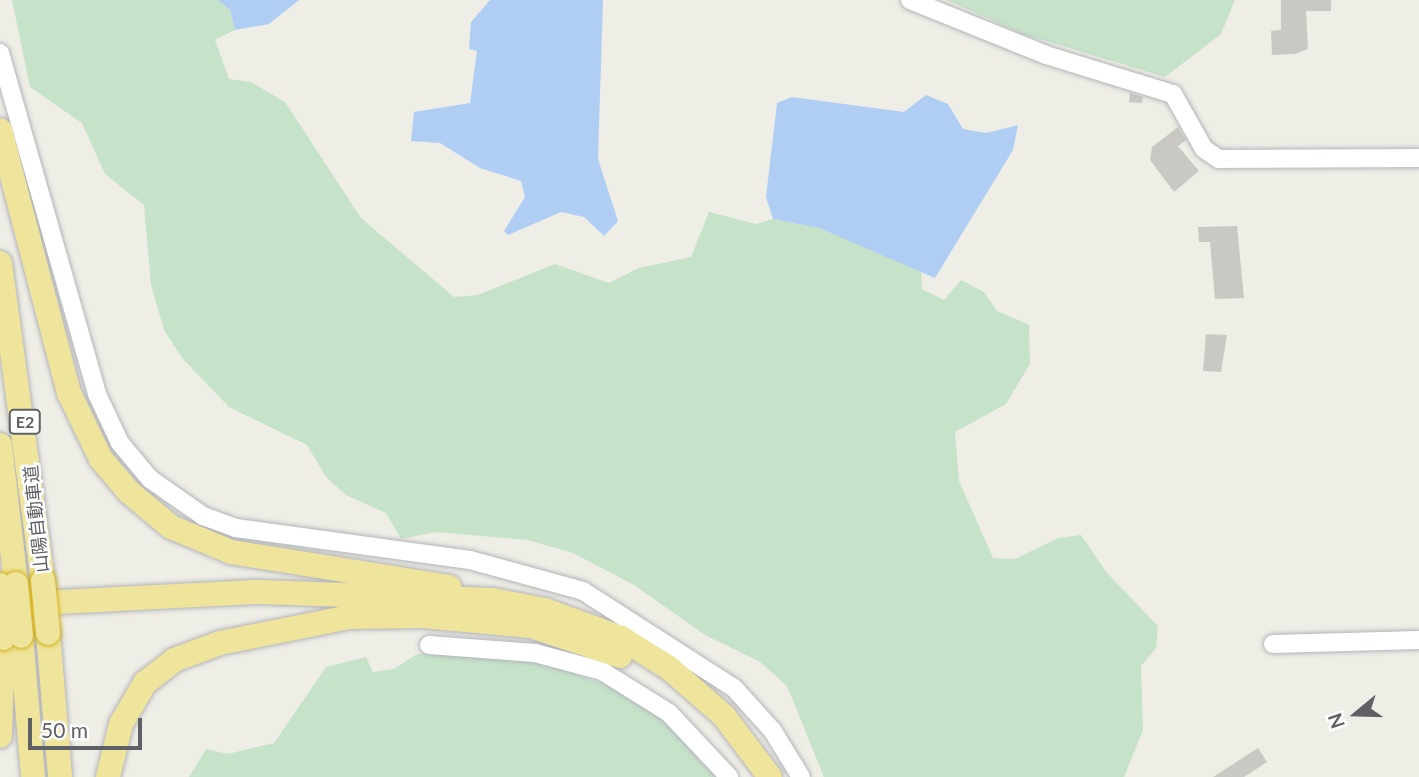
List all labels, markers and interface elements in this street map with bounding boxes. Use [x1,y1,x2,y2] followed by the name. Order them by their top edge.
[8,410,42,434] road number: E2
[20,464,52,574] street label: 山陽自動車道
[1321,679,1391,749] north arrow
[32,704,145,748] scale bar
[1322,710,1349,732] text: N
[41,717,88,742] text: 50 m

